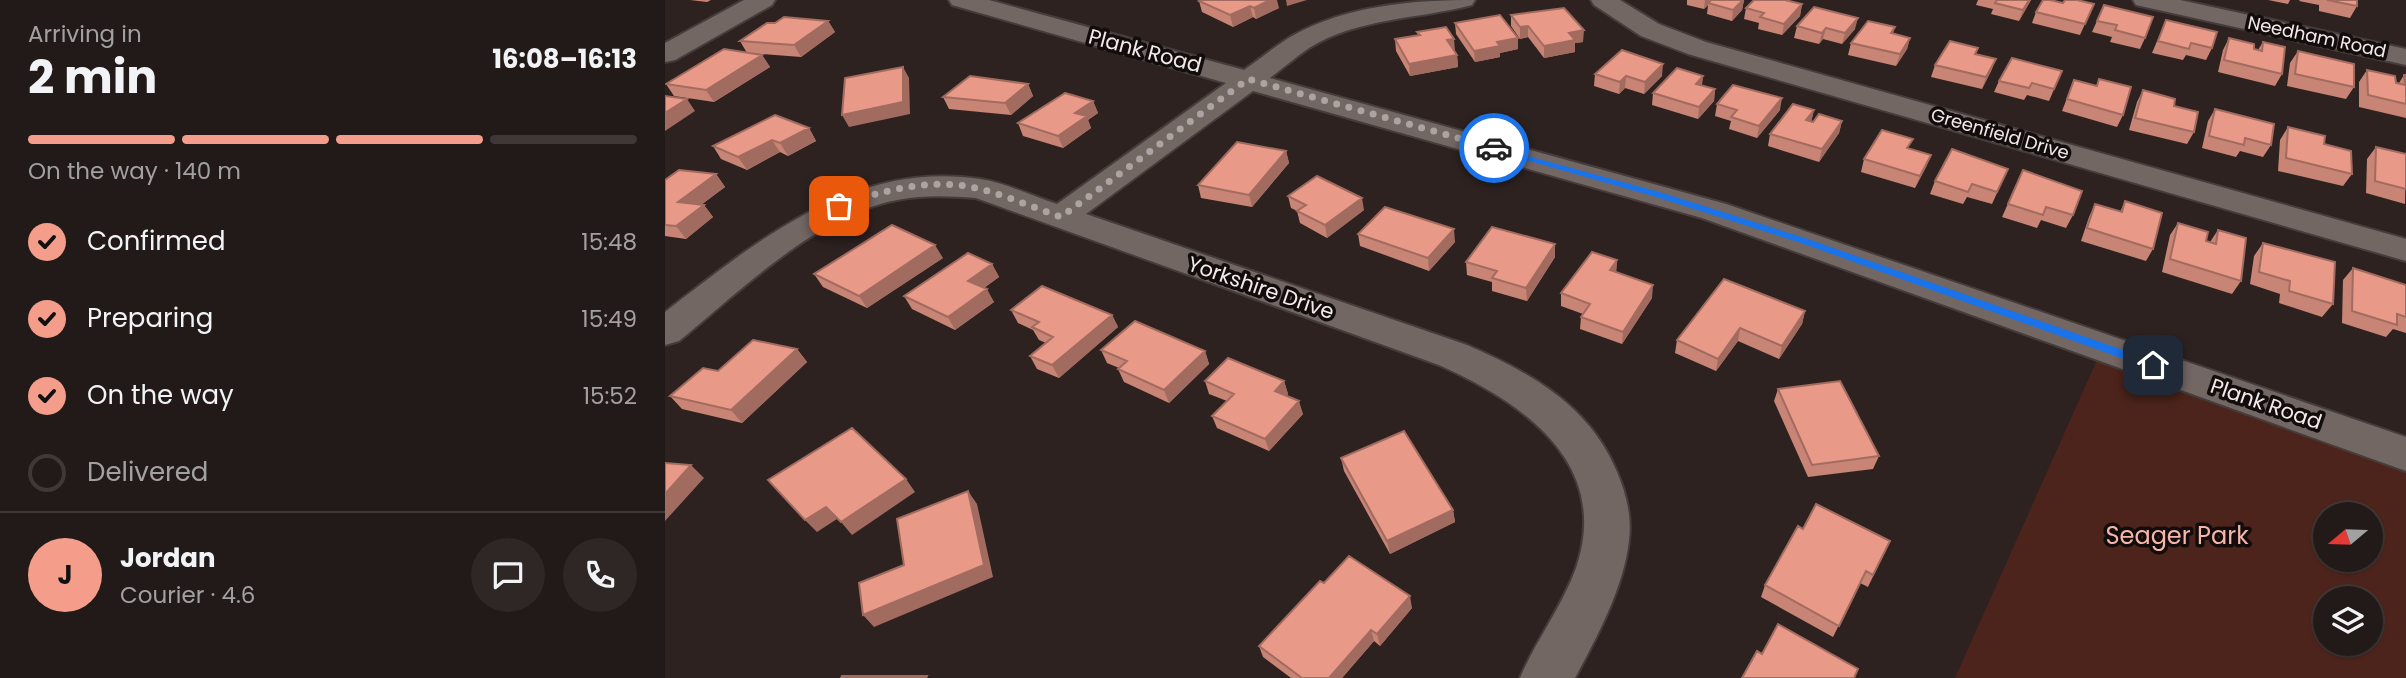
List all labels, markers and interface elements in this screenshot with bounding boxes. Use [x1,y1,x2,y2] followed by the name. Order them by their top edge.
[2246,10,2389,63] street label: Needham Road
[28,18,142,50] text: Arriving in
[1085,22,1205,80] street label: Plank Road
[492,41,637,77] text: 16:08–16:13
[28,45,157,109] text: 2 min
[1928,102,2072,165] street label: Greenfield Drive
[1459,113,1529,183] courier
[1475,129,1513,167] icon: car
[28,155,241,187] text: On the way · 140 m
[809,176,869,236] pin
[820,187,858,225] icon: bag
[28,223,66,261] icon: check
[87,223,225,259] text: Confirmed
[581,226,637,258] text: 15:48
[1184,249,1338,326] street label: Yorkshire Drive
[28,300,66,338] icon: check
[87,300,213,336] text: Preparing
[581,303,637,335] text: 15:49
[2123,335,2183,395] pin
[2134,346,2172,384] icon: home
[2207,371,2326,436] street label: Plank Road
[28,377,66,415] icon: check
[87,377,234,413] text: On the way
[583,380,637,412] text: 15:52
[87,454,208,490] text: Delivered
[2313,502,2383,572] north arrow
[2313,502,2383,656] map controls
[2105,519,2249,552] park label: Seager Park
[471,538,545,612] button: chat
[563,538,637,612] button: phone
[120,540,216,576] text: Jordan
[57,557,73,593] text: J
[120,579,255,611] text: Courier · 4.6
[2313,586,2383,656] button: layers

